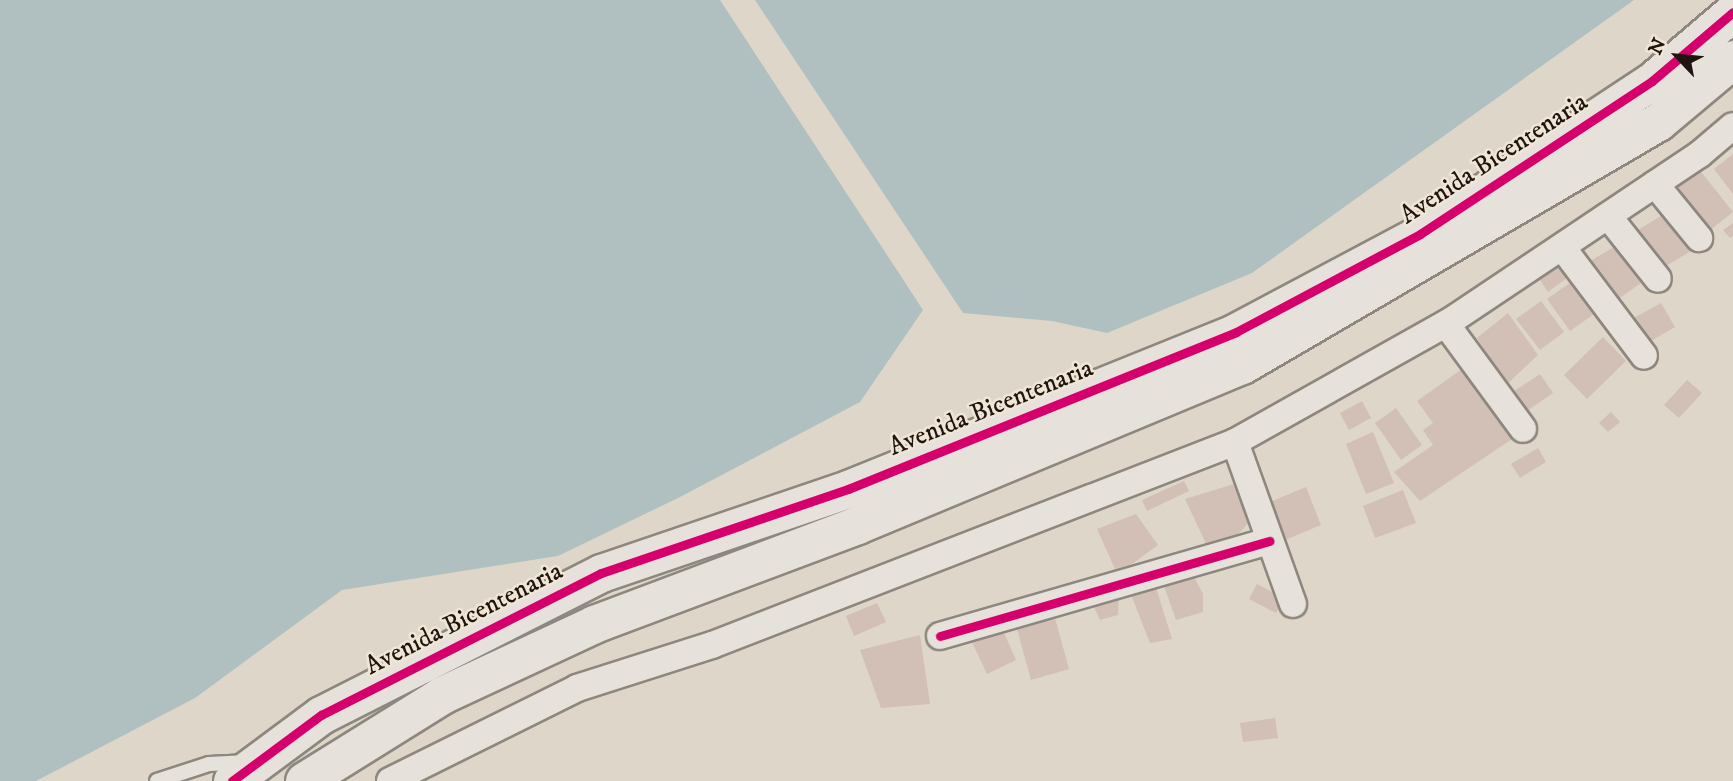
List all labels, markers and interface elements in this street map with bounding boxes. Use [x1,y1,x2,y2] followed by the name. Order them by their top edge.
[1642,21,1712,91] north arrow
[1644,35,1671,59] text: N
[1394,87,1594,231] street label: Avenida Bicentenaria
[884,353,1098,463] street label: Avenida Bicentenaria
[360,556,568,682] street label: Avenida Bicentenaria

